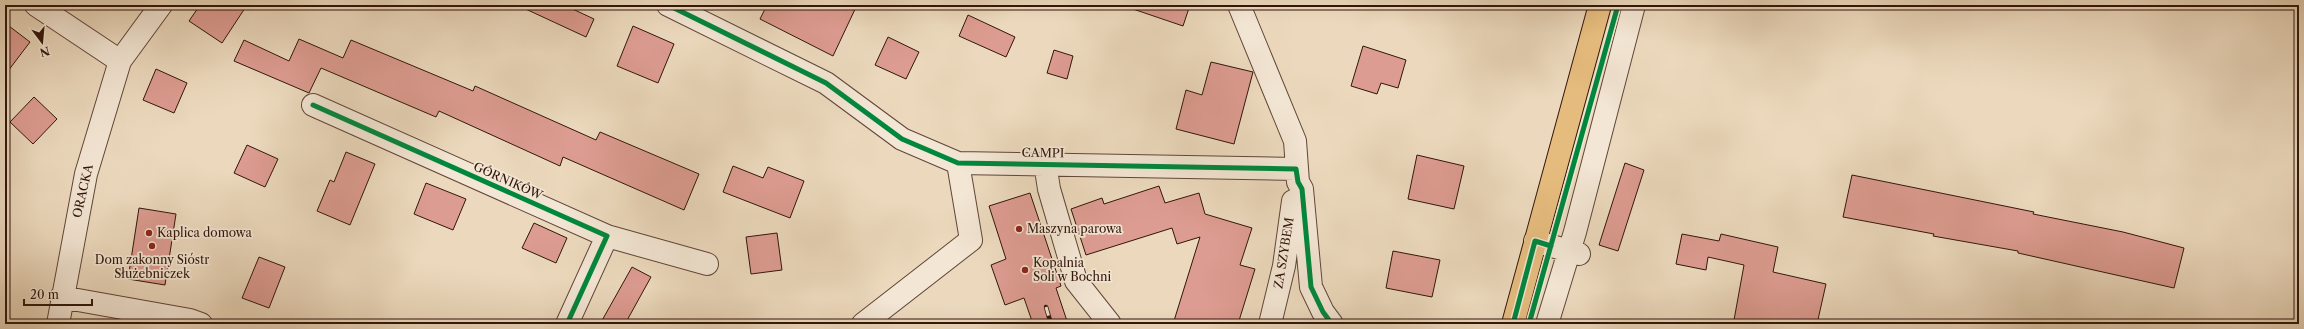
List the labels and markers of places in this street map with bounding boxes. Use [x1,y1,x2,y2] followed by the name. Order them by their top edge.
[1027,221,1123,236] place label: Maszyna parowa
[1014,224,1024,234] marker: Maszyna parowa
[157,225,252,240] place label: Kaplica domowa
[144,228,154,238] marker: Kaplica domowa
[147,241,157,251] marker: Dom zakonny Sióstr Służebniczek
[95,252,209,281] place label: Dom zakonny Sióstr Służebniczek
[1033,255,1111,284] place label: Kopalnia Soli w Bochni
[1020,265,1030,275] marker: Kopalnia Soli w Bochni

